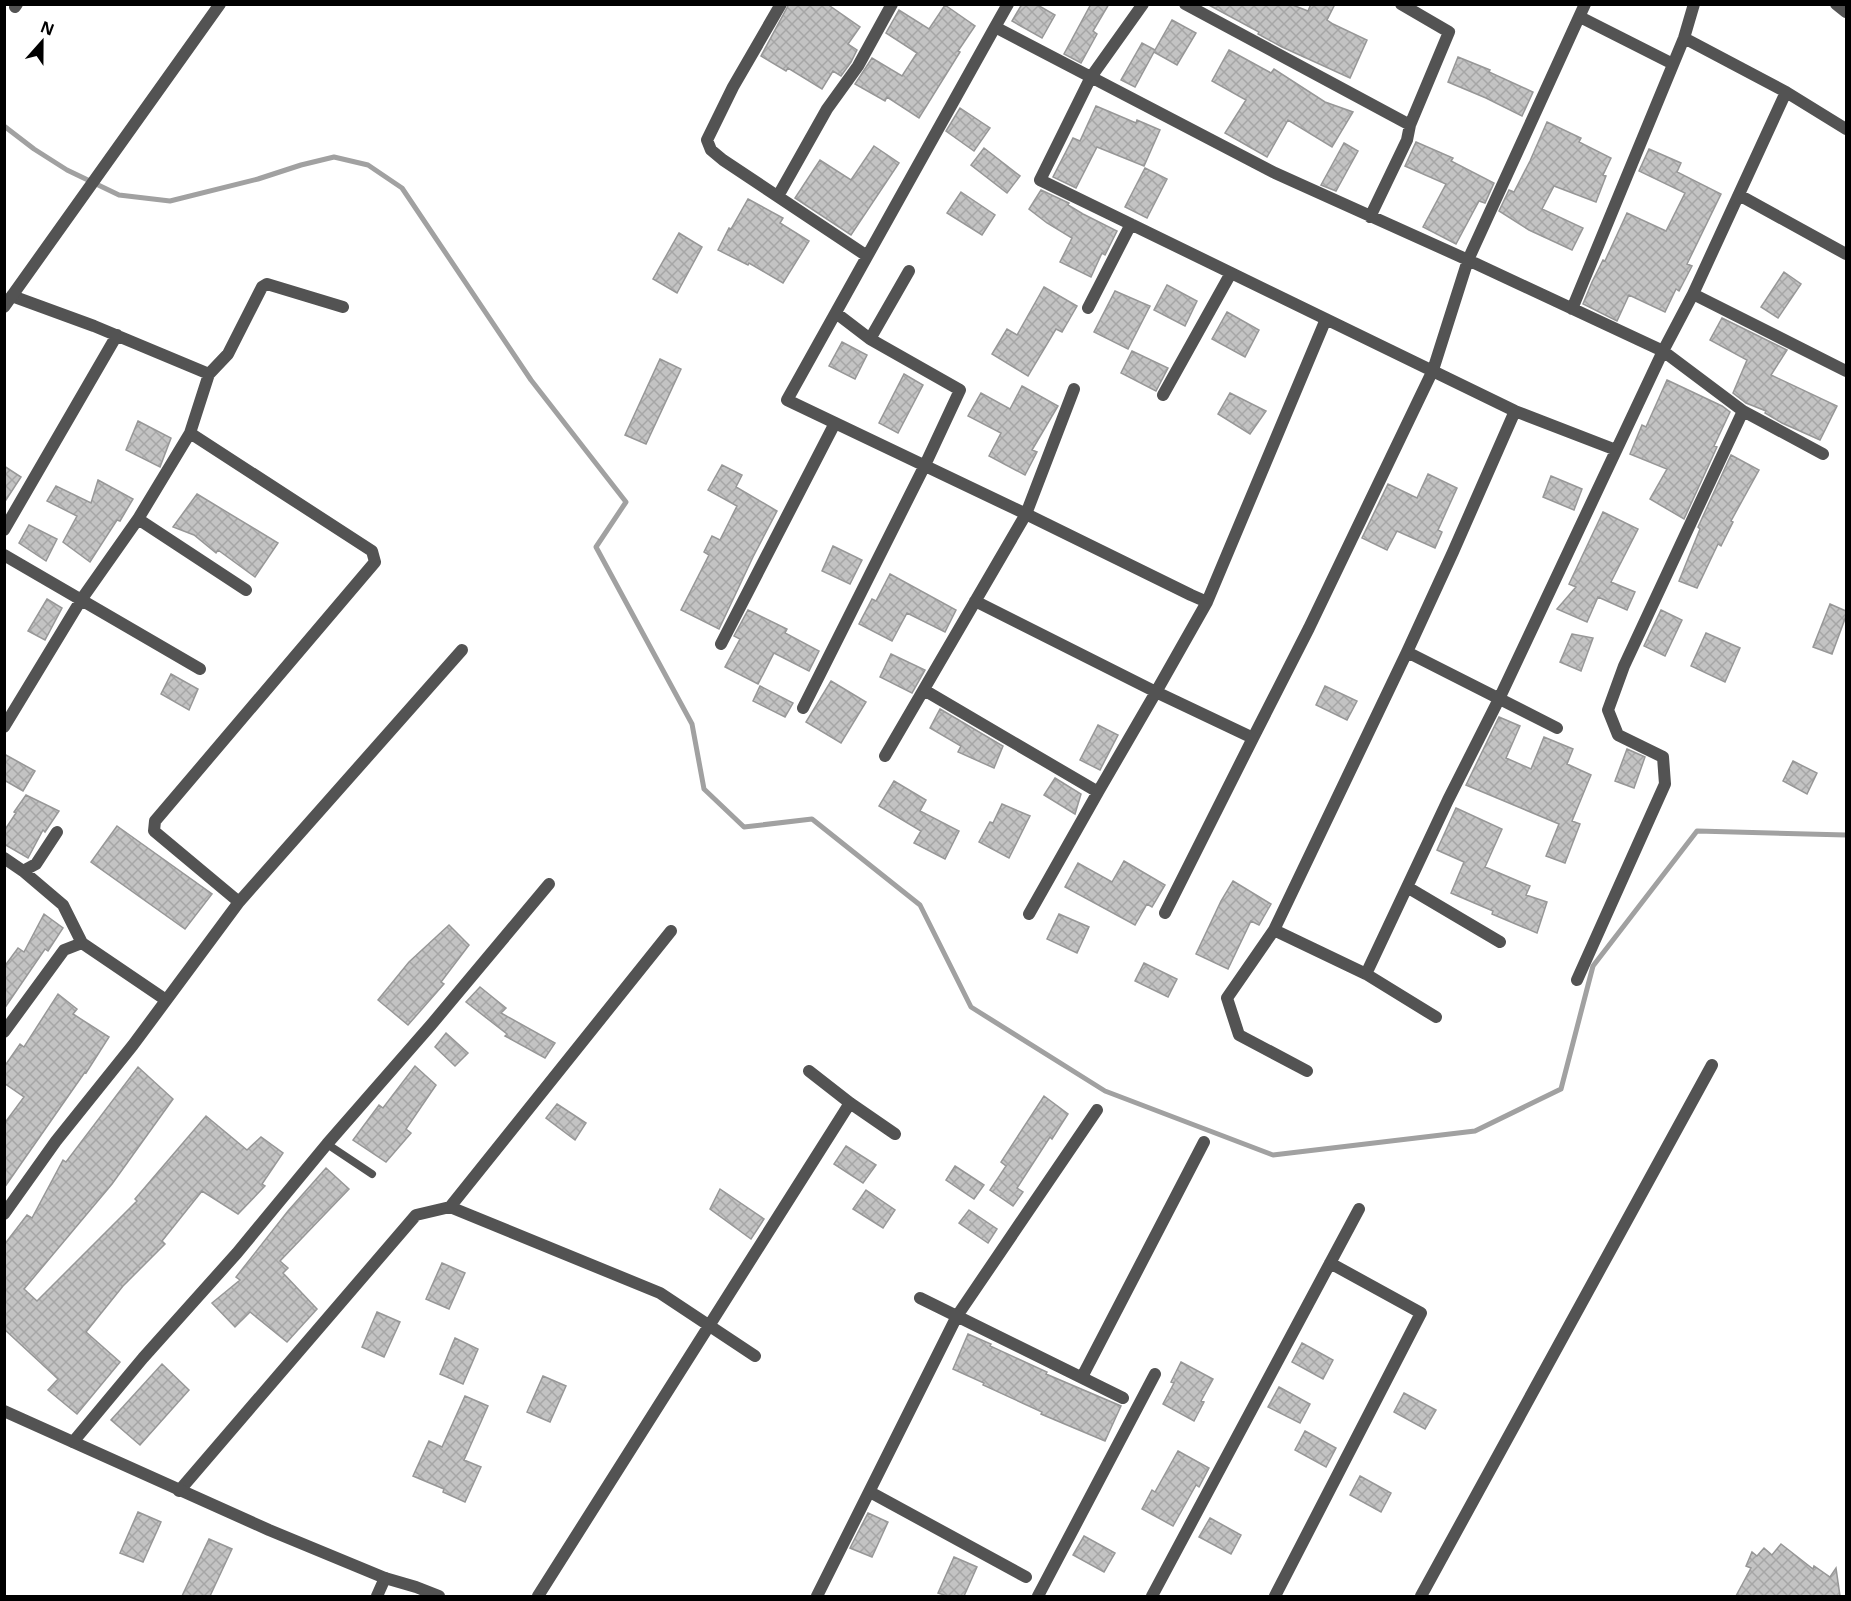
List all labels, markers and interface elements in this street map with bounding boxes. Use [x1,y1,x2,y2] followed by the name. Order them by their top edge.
[12,12,72,72] north arrow
[37,15,57,41] text: N

